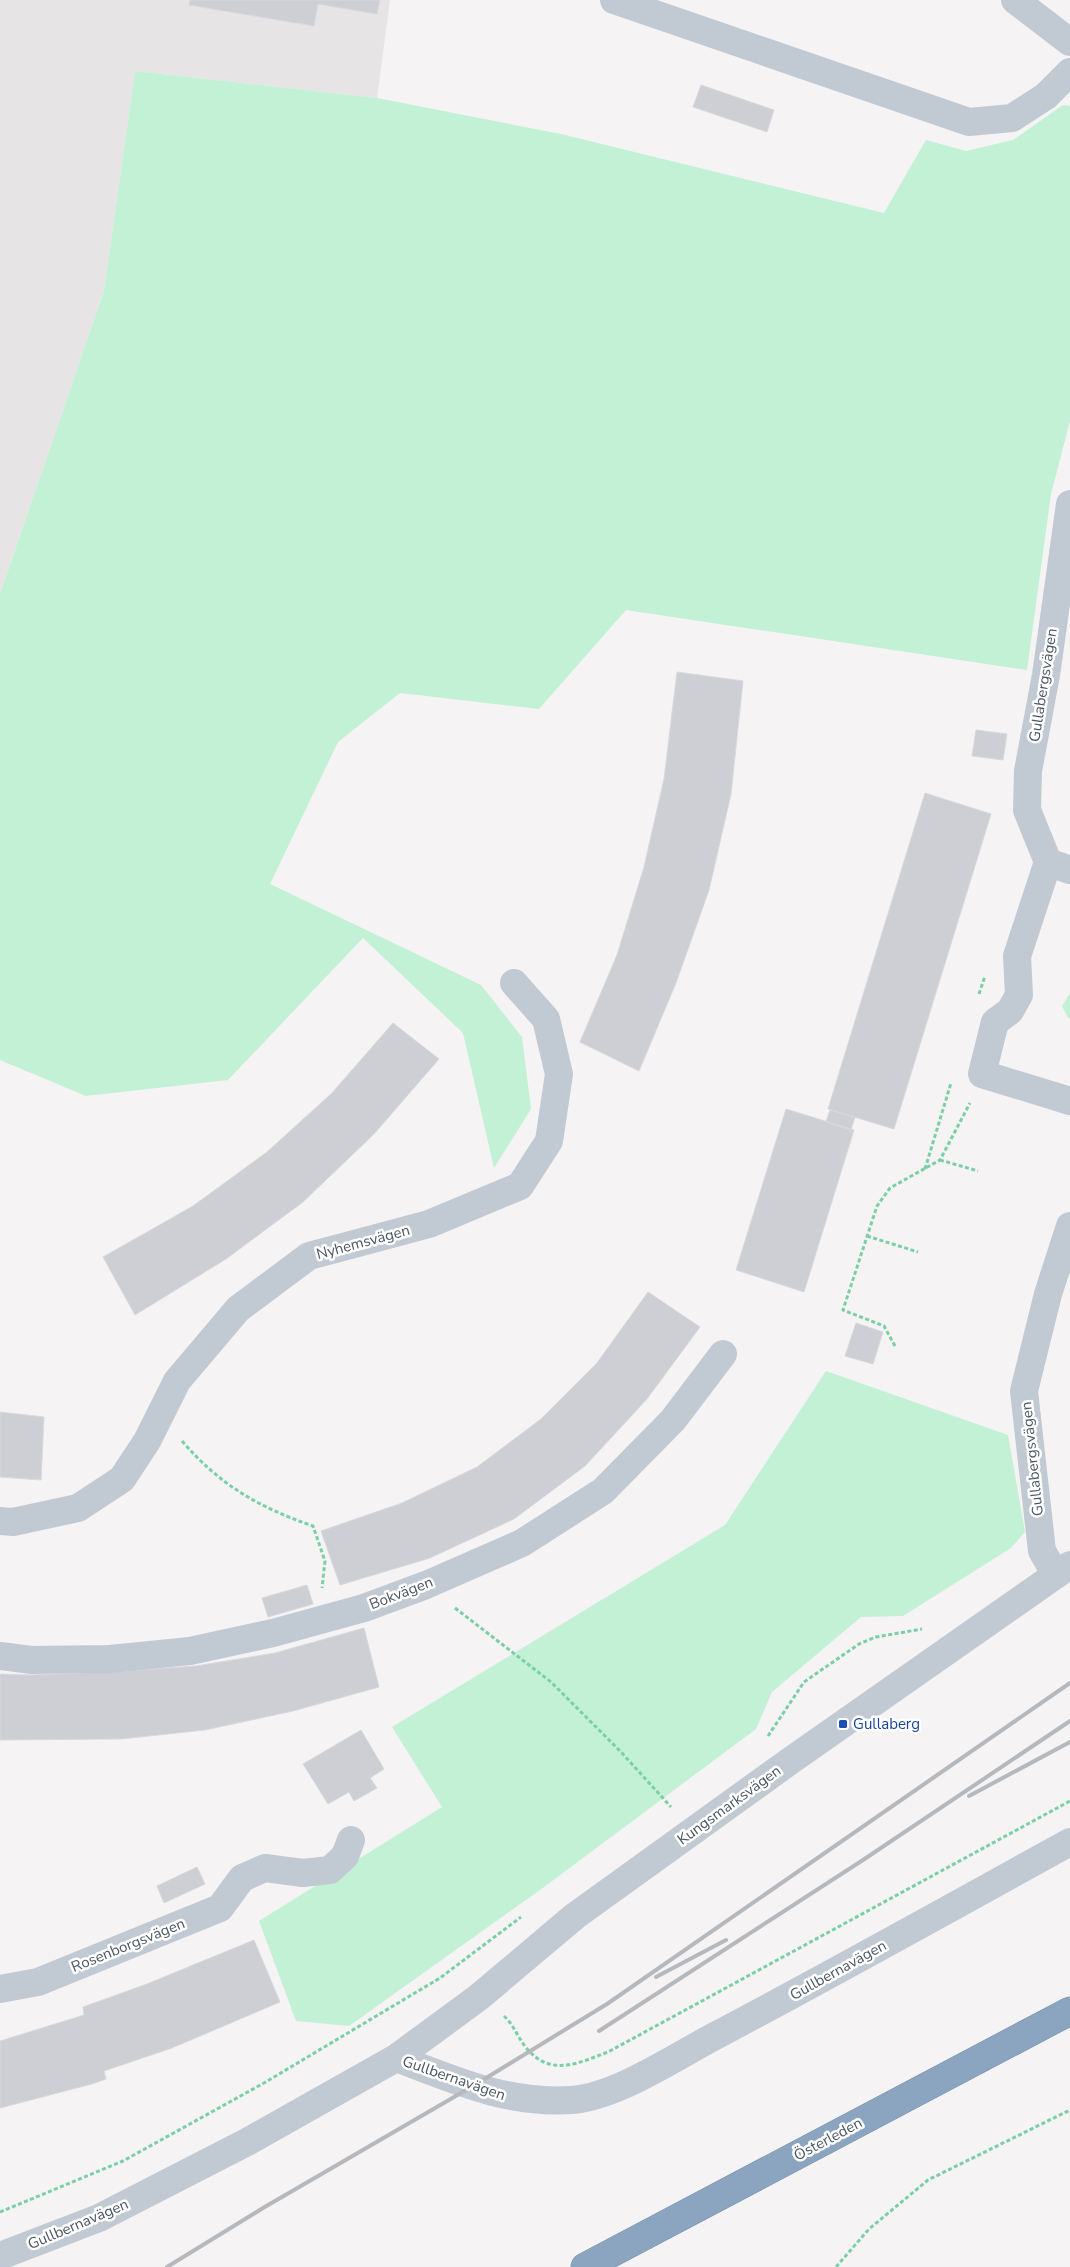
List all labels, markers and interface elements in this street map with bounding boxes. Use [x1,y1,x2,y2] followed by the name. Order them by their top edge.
[1024,627,1062,743] street label: Gullabergsvägen
[314,1220,412,1264] street label: Nyhemsvägen
[1016,1401,1048,1517] street label: Gullabergsvägen
[366,1572,436,1614] street label: Bokvägen
[853,1714,920,1734] place label: Gullaberg
[837,1718,849,1730] marker: Gullaberg
[673,1761,785,1849] street label: Kungsmarksvägen
[68,1913,188,1977] street label: Rosenborgsvägen
[786,1935,890,2005] street label: Gullbernavägen
[400,2051,508,2105] street label: Gullbernavägen
[790,2113,866,2165] street label: Österleden
[25,2194,131,2254] street label: Gullbernavägen

